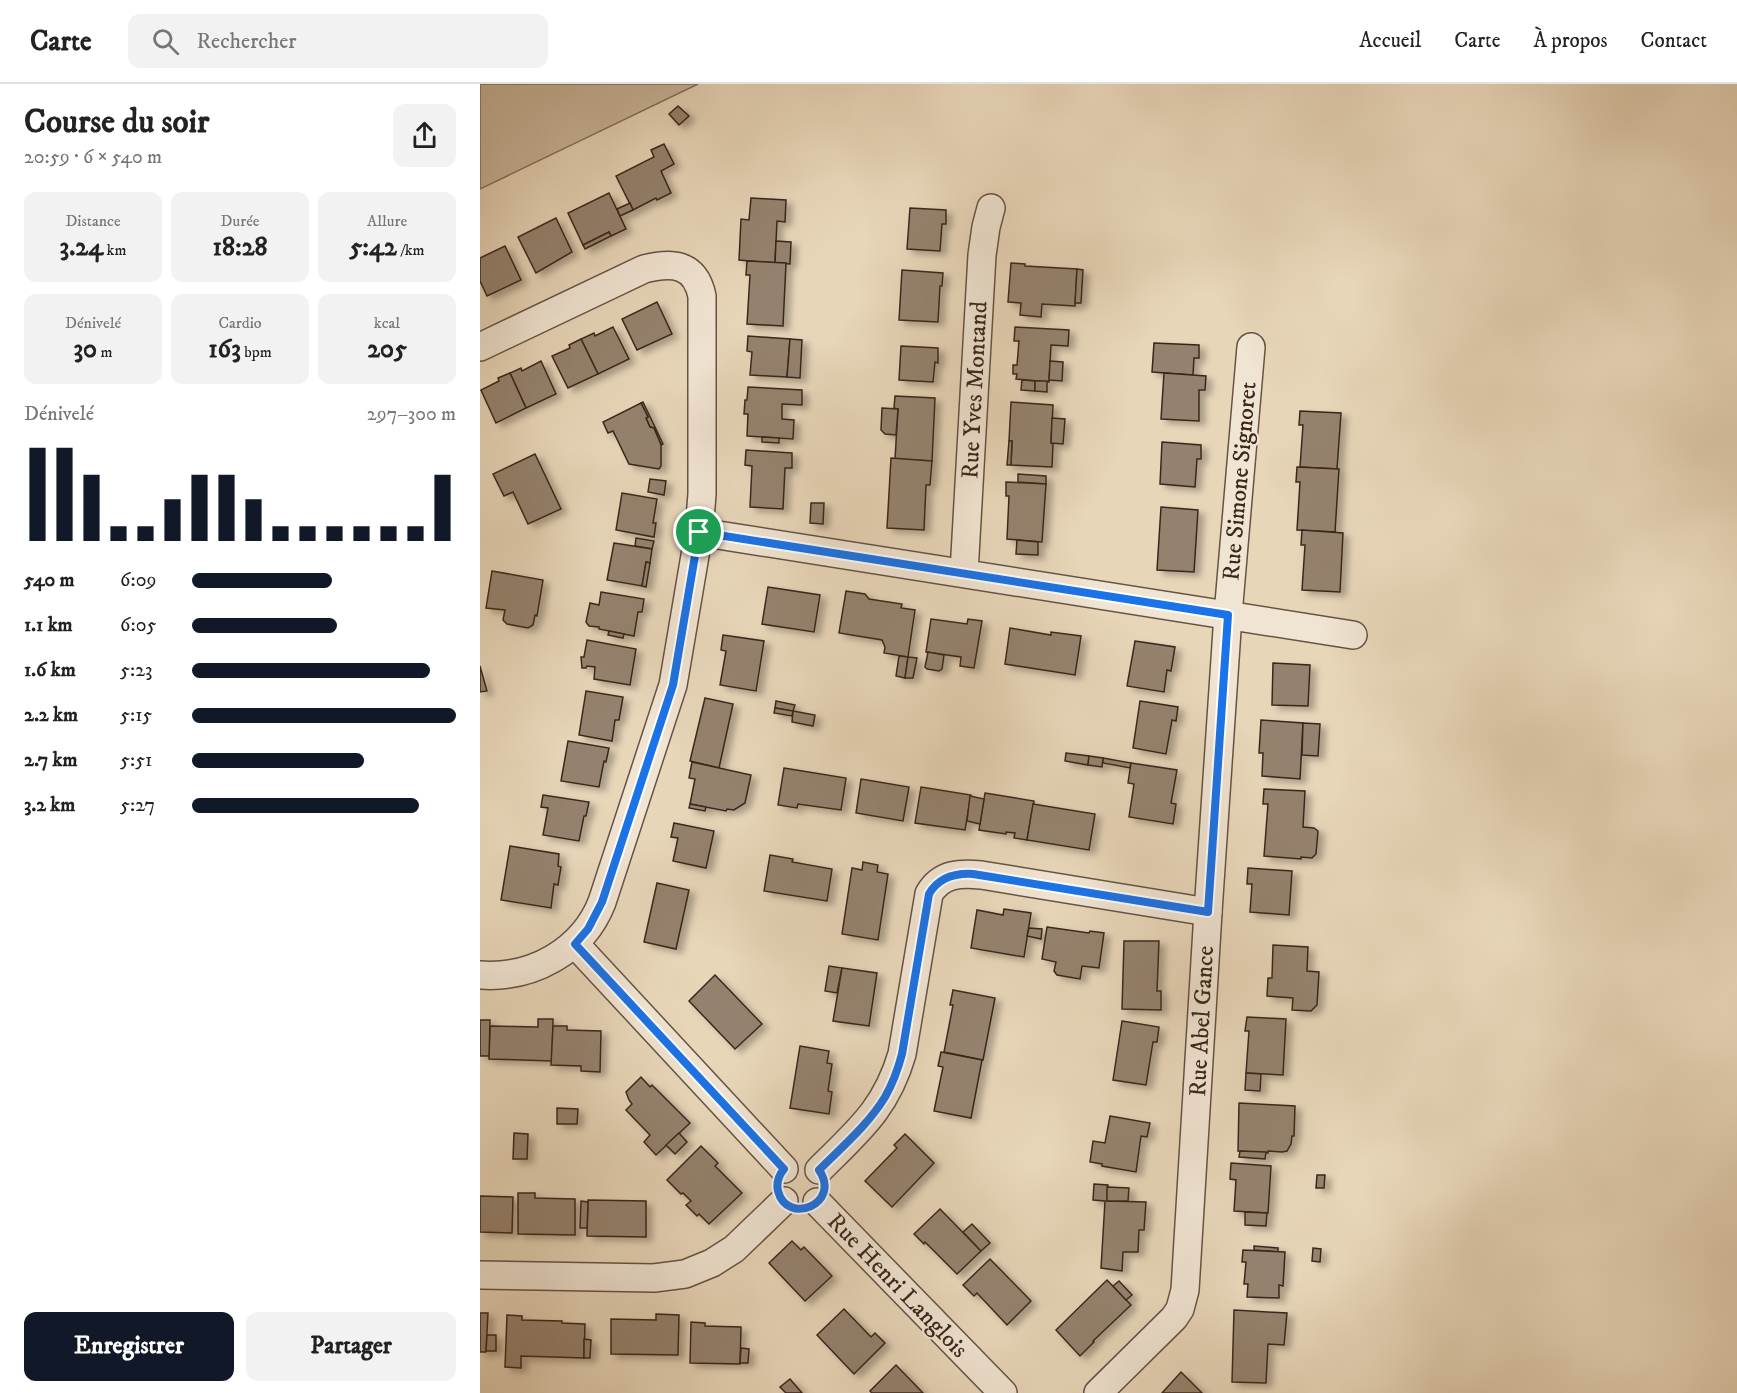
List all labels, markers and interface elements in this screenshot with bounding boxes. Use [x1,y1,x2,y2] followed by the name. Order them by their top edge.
[128,14,548,68] search box
[30,24,92,59] text: Carte
[149,25,182,58] icon: search
[197,28,297,55] text: Rechercher
[1359,28,1421,54] text: Accueil
[1454,28,1500,54] text: Carte
[1533,28,1608,54] text: À propos
[1641,28,1707,54] text: Contact
[24,102,209,143] text: Course du soir
[393,104,456,167] button: share
[24,145,162,170] text: 20:59 · 6 × 540 m
[65,211,121,231] text: Distance
[221,211,259,231] text: Durée
[367,211,407,231] text: Allure
[60,231,103,264] text: 3.24
[212,231,268,264] text: 18:28
[349,231,397,264] text: 5:42
[103,240,127,260] text: km
[397,240,425,260] text: /km
[955,300,995,480] street label: Rue Yves Montand
[65,313,121,333] text: Dénivelé
[218,313,262,333] text: Cardio
[374,313,400,333] text: kcal
[73,333,97,366] text: 30
[208,333,241,366] text: 163
[367,333,407,366] text: 205
[97,342,113,362] text: m
[241,342,272,362] text: bpm
[1216,380,1264,582] street label: Rue Simone Signoret
[24,402,94,427] text: Dénivelé
[367,402,456,427] text: 297–300 m
[673,506,724,557] pin
[682,515,715,548] icon: arrive
[24,568,74,593] text: 540 m
[120,568,156,593] text: 6:09
[24,613,73,638] text: 1.1 km
[120,613,156,638] text: 6:05
[24,658,76,683] text: 1.6 km
[120,658,152,683] text: 5:23
[24,703,78,728] text: 2.2 km
[120,703,152,728] text: 5:15
[24,748,77,773] text: 2.7 km
[120,748,152,773] text: 5:51
[24,793,75,818] text: 3.2 km
[120,793,155,818] text: 5:27
[1183,945,1221,1097] street label: Rue Abel Gance
[821,1207,974,1364] street label: Rue Henri Langlois
[24,1312,234,1381] button: Enregistrer
[246,1312,456,1381] button: Partager

